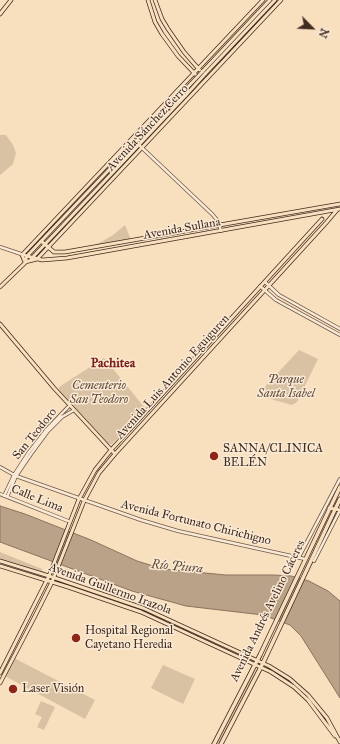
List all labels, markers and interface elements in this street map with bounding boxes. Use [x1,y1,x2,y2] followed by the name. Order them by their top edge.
[292,8,332,48] north arrow
[316,26,331,40] text: N
[104,82,192,174] street label: Avenida Sánchez Cerro
[142,215,222,243] street label: Avenida Sullana
[113,312,233,442] street label: Avenida Luis Antonio Eguiguren
[91,356,135,372] district label: Pachitea
[257,373,315,401] park label: Parque Santa Isabel
[70,379,128,407] park label: Cementerio San Teodoro
[10,405,60,463] street label: San Teodoro
[223,442,323,470] place label: SANNA/CLINICA BELÉN
[208,450,220,462] marker: SANNA/CLINICA BELÉN
[9,482,65,516] street label: Calle Lima
[119,497,273,549] street label: Avenida Fortunato Chirichigno
[227,538,309,684] street label: Avenida Andrés Avelino Cáceres
[150,557,204,577] water label: Río Piura
[47,560,173,618] street label: Avenida Guillermo Irazola
[85,624,173,652] place label: Hospital Regional Cayetano Heredia
[70,632,82,644] marker: Hospital Regional Cayetano Heredia
[22,682,84,696] place label: Laser Visión
[7,683,19,695] marker: Laser Visión

